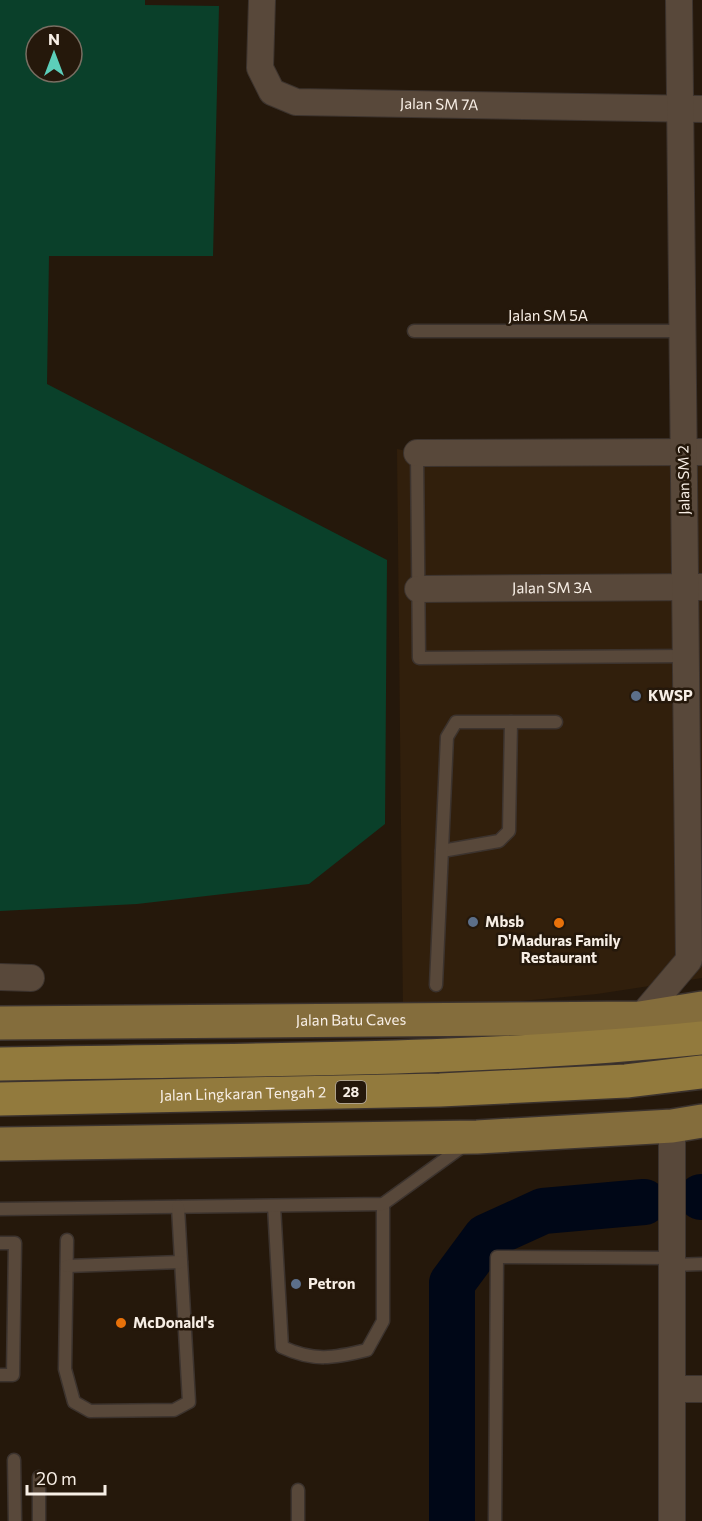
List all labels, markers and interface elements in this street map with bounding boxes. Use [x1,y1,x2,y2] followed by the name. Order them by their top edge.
[24,24,84,84] north arrow
[48,29,60,48] text: N
[400,94,479,113] street label: Jalan SM 7A
[508,306,588,324] street label: Jalan SM 5A
[673,445,693,515] street label: Jalan SM 2
[512,578,592,596] street label: Jalan SM 3A
[648,686,693,704] place label: KWSP
[629,689,643,703] marker: KWSP
[485,912,524,930] place label: Mbsb
[466,915,480,929] marker: Mbsb
[552,916,566,930] marker: D'Maduras Family Restaurant
[497,931,622,966] place label: D'Maduras Family Restaurant
[296,1010,406,1029] street label: Jalan Batu Caves
[336,1081,366,1103] road number: 28
[160,1082,326,1104] street label: Jalan Lingkaran Tengah 2
[308,1274,355,1292] place label: Petron
[289,1277,303,1291] marker: Petron
[133,1313,214,1331] place label: McDonald's
[114,1316,128,1330] marker: McDonald's
[27,1458,105,1496] scale bar
[36,1467,77,1489] text: 20 m

